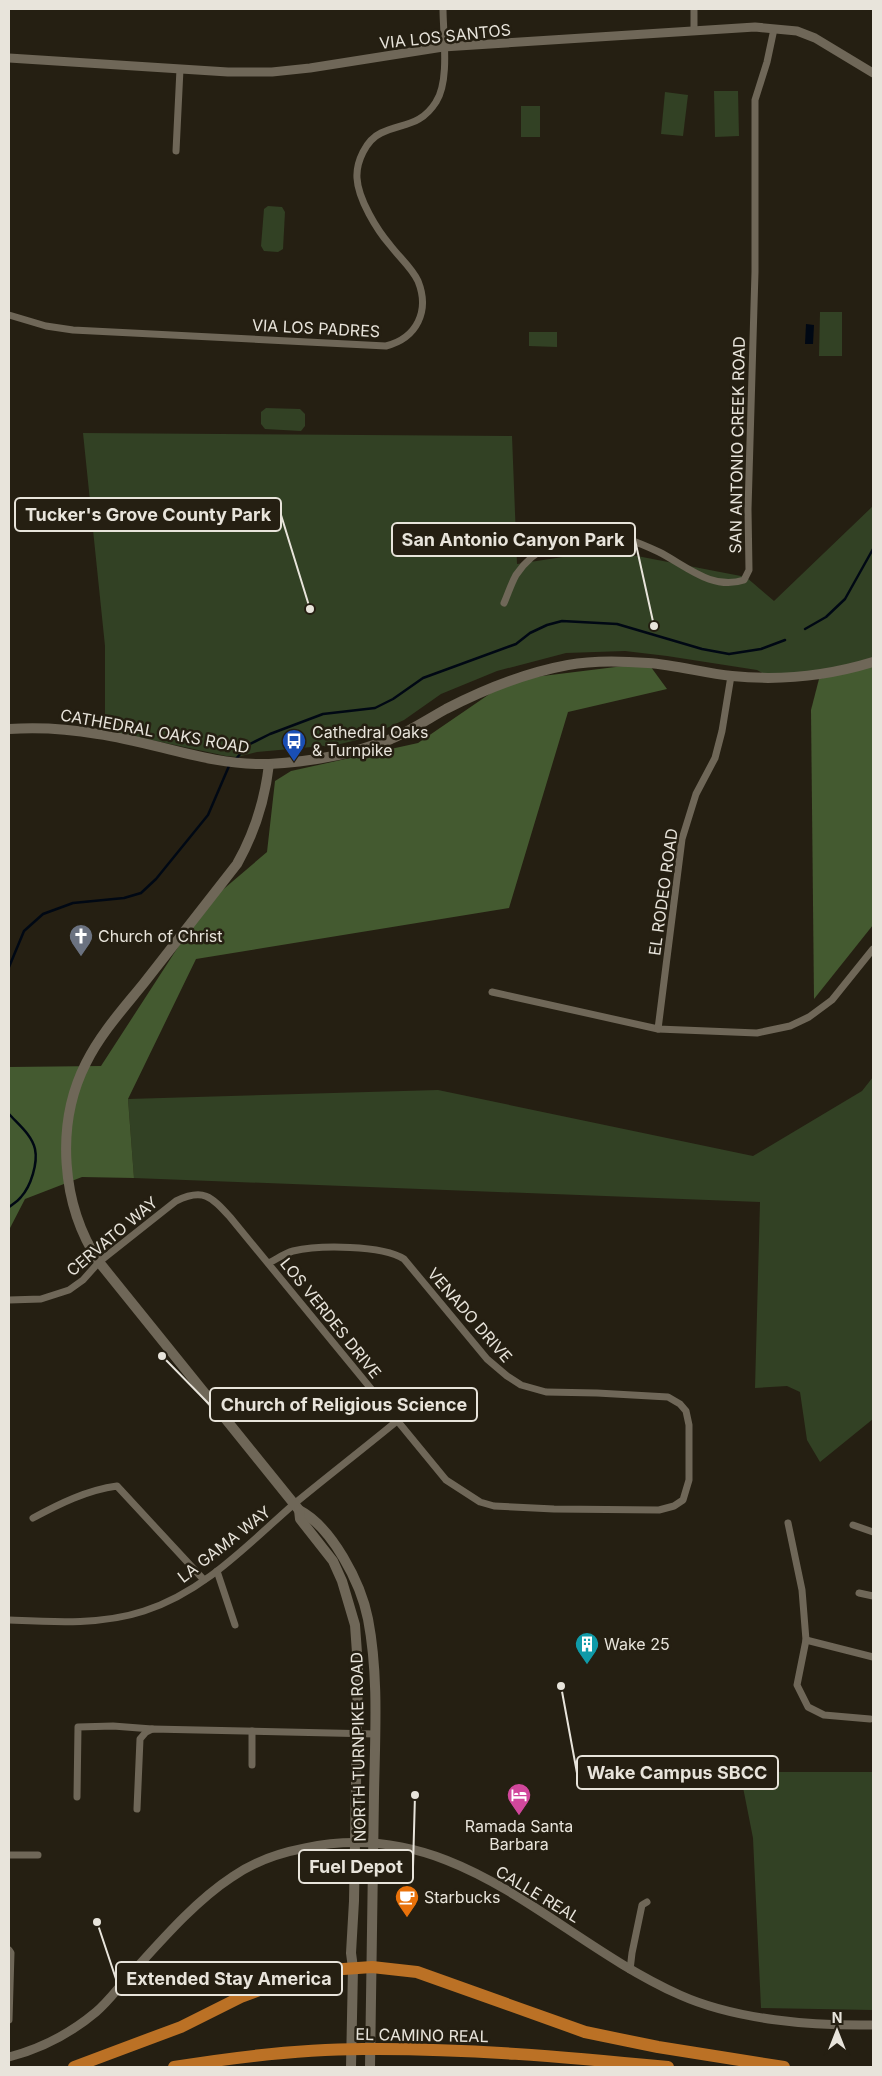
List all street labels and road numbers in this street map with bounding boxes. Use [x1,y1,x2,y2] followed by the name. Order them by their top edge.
[378,19,512,53] street label: VIA LOS SANTOS
[251,315,381,341] street label: VIA LOS PADRES
[725,336,749,554] street label: SAN ANTONIO CREEK ROAD
[59,704,251,758] street label: CATHEDRAL OAKS ROAD
[644,827,682,957] street label: EL RODEO ROAD
[62,1192,162,1280] street label: CERVATO WAY
[276,1254,386,1382] street label: LOS VERDES DRIVE
[423,1264,517,1366] street label: VENADO DRIVE
[173,1501,275,1587] street label: LA GAMA WAY
[346,1652,370,1842] street label: NORTH TURNPIKE ROAD
[492,1861,584,1927] street label: CALLE REAL
[355,2024,489,2046] street label: EL CAMINO REAL

